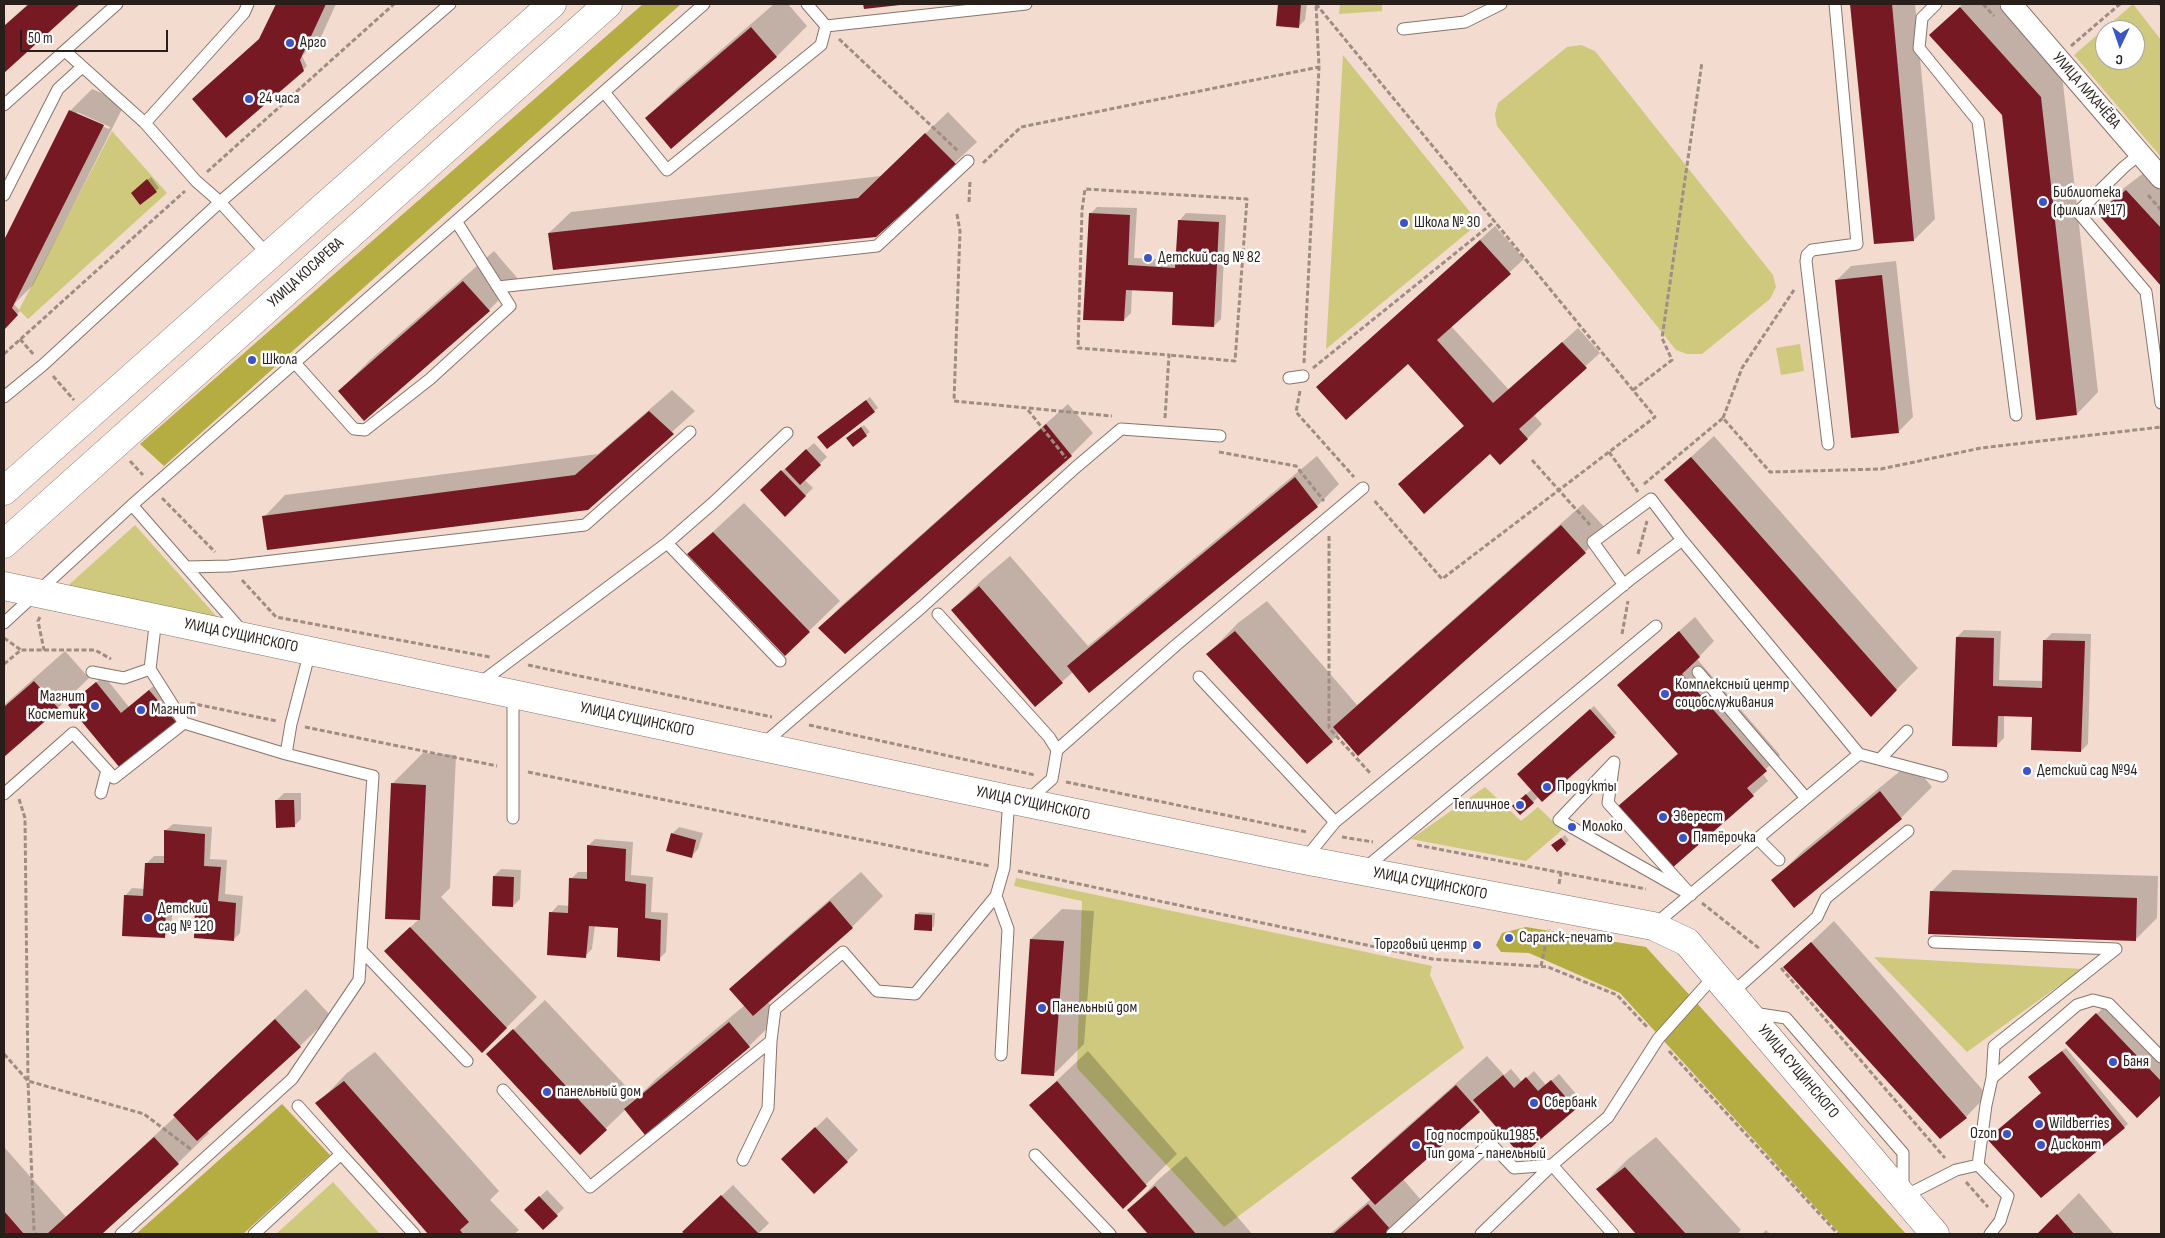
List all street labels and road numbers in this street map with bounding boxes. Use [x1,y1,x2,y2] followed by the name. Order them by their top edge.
[2048,49,2124,133] street label: УЛИЦА ЛИХАЧЁВА
[264,234,348,312] street label: УЛИЦА КОСАРЕВА
[182,615,300,657] street label: УЛИЦА СУЩИНСКОГО
[578,699,696,741] street label: УЛИЦА СУЩИНСКОГО
[974,783,1092,825] street label: УЛИЦА СУЩИНСКОГО
[1371,863,1489,905] street label: УЛИЦА СУЩИНСКОГО
[1753,1021,1843,1123] street label: УЛИЦА СУЩИНСКОГО

